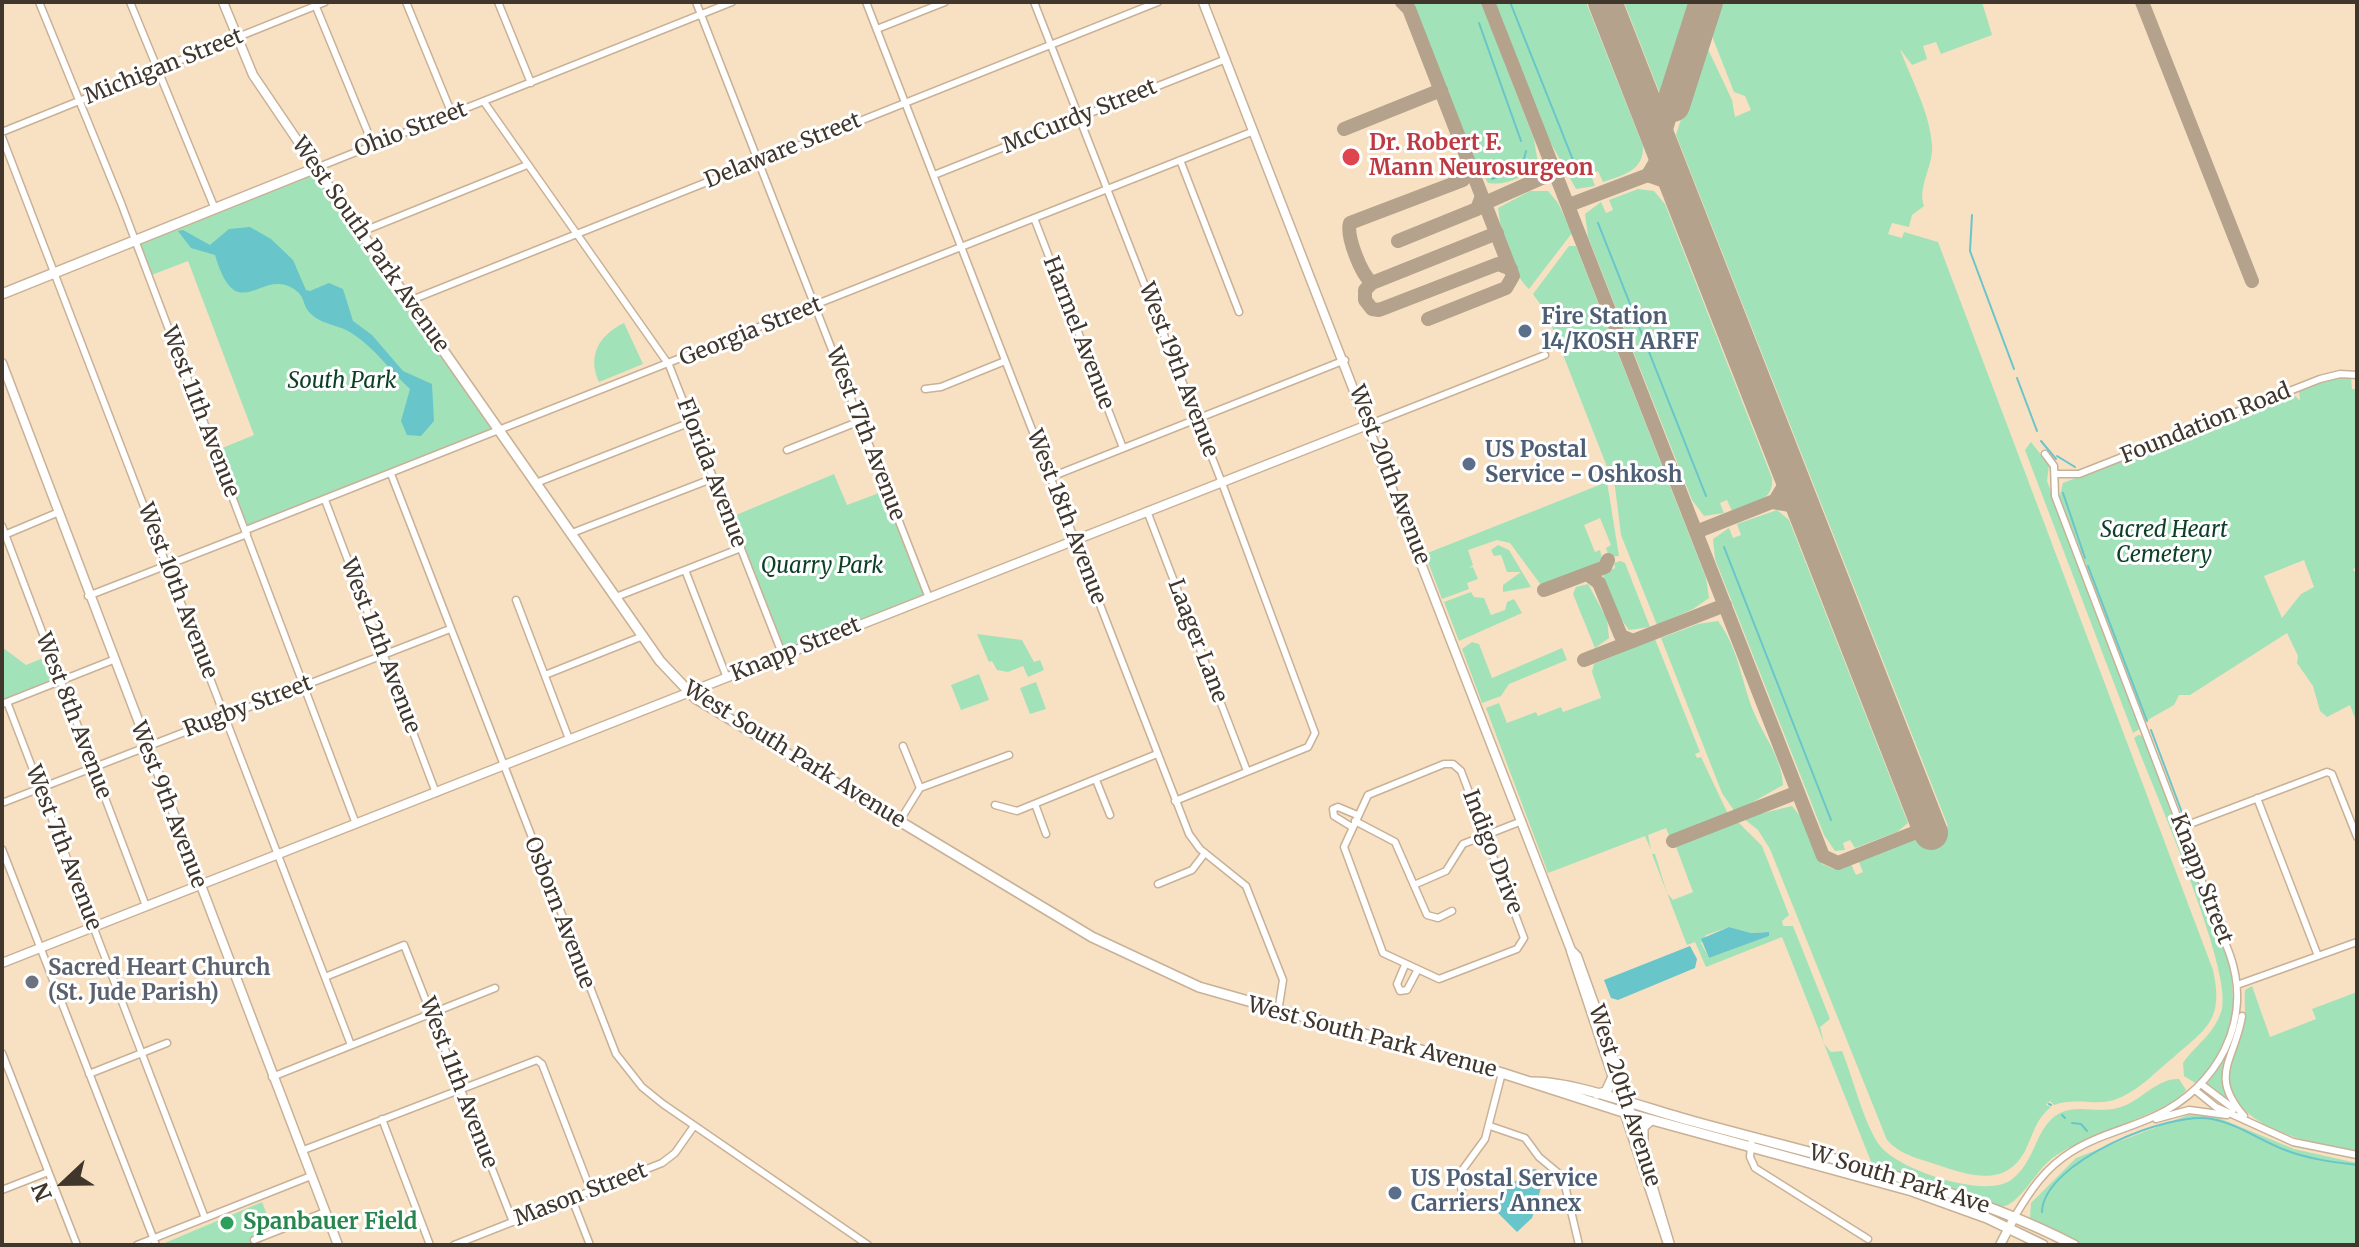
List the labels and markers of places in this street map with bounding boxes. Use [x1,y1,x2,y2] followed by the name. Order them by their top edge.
[1369,131,1593,182] place label: Dr. Robert F. Mann Neurosurgeon
[1340,146,1362,168] marker: Dr. Robert F. Mann Neurosurgeon
[1541,305,1699,356] place label: Fire Station 14/KOSH ARFF
[1516,322,1534,340] marker: Fire Station 14/KOSH ARFF
[1485,438,1682,490] place label: US Postal Service - Oshkosh
[1460,455,1478,473] marker: US Postal Service - Oshkosh
[48,956,270,1008] place label: Sacred Heart Church (St. Jude Parish)
[23,973,41,991] marker: Sacred Heart Church (St. Jude Parish)
[1411,1167,1598,1218] place label: US Postal Service Carriers' Annex
[1386,1184,1404,1202] marker: US Postal Service Carriers' Annex
[243,1210,417,1236] place label: Spanbauer Field
[218,1214,236,1232] marker: Spanbauer Field

